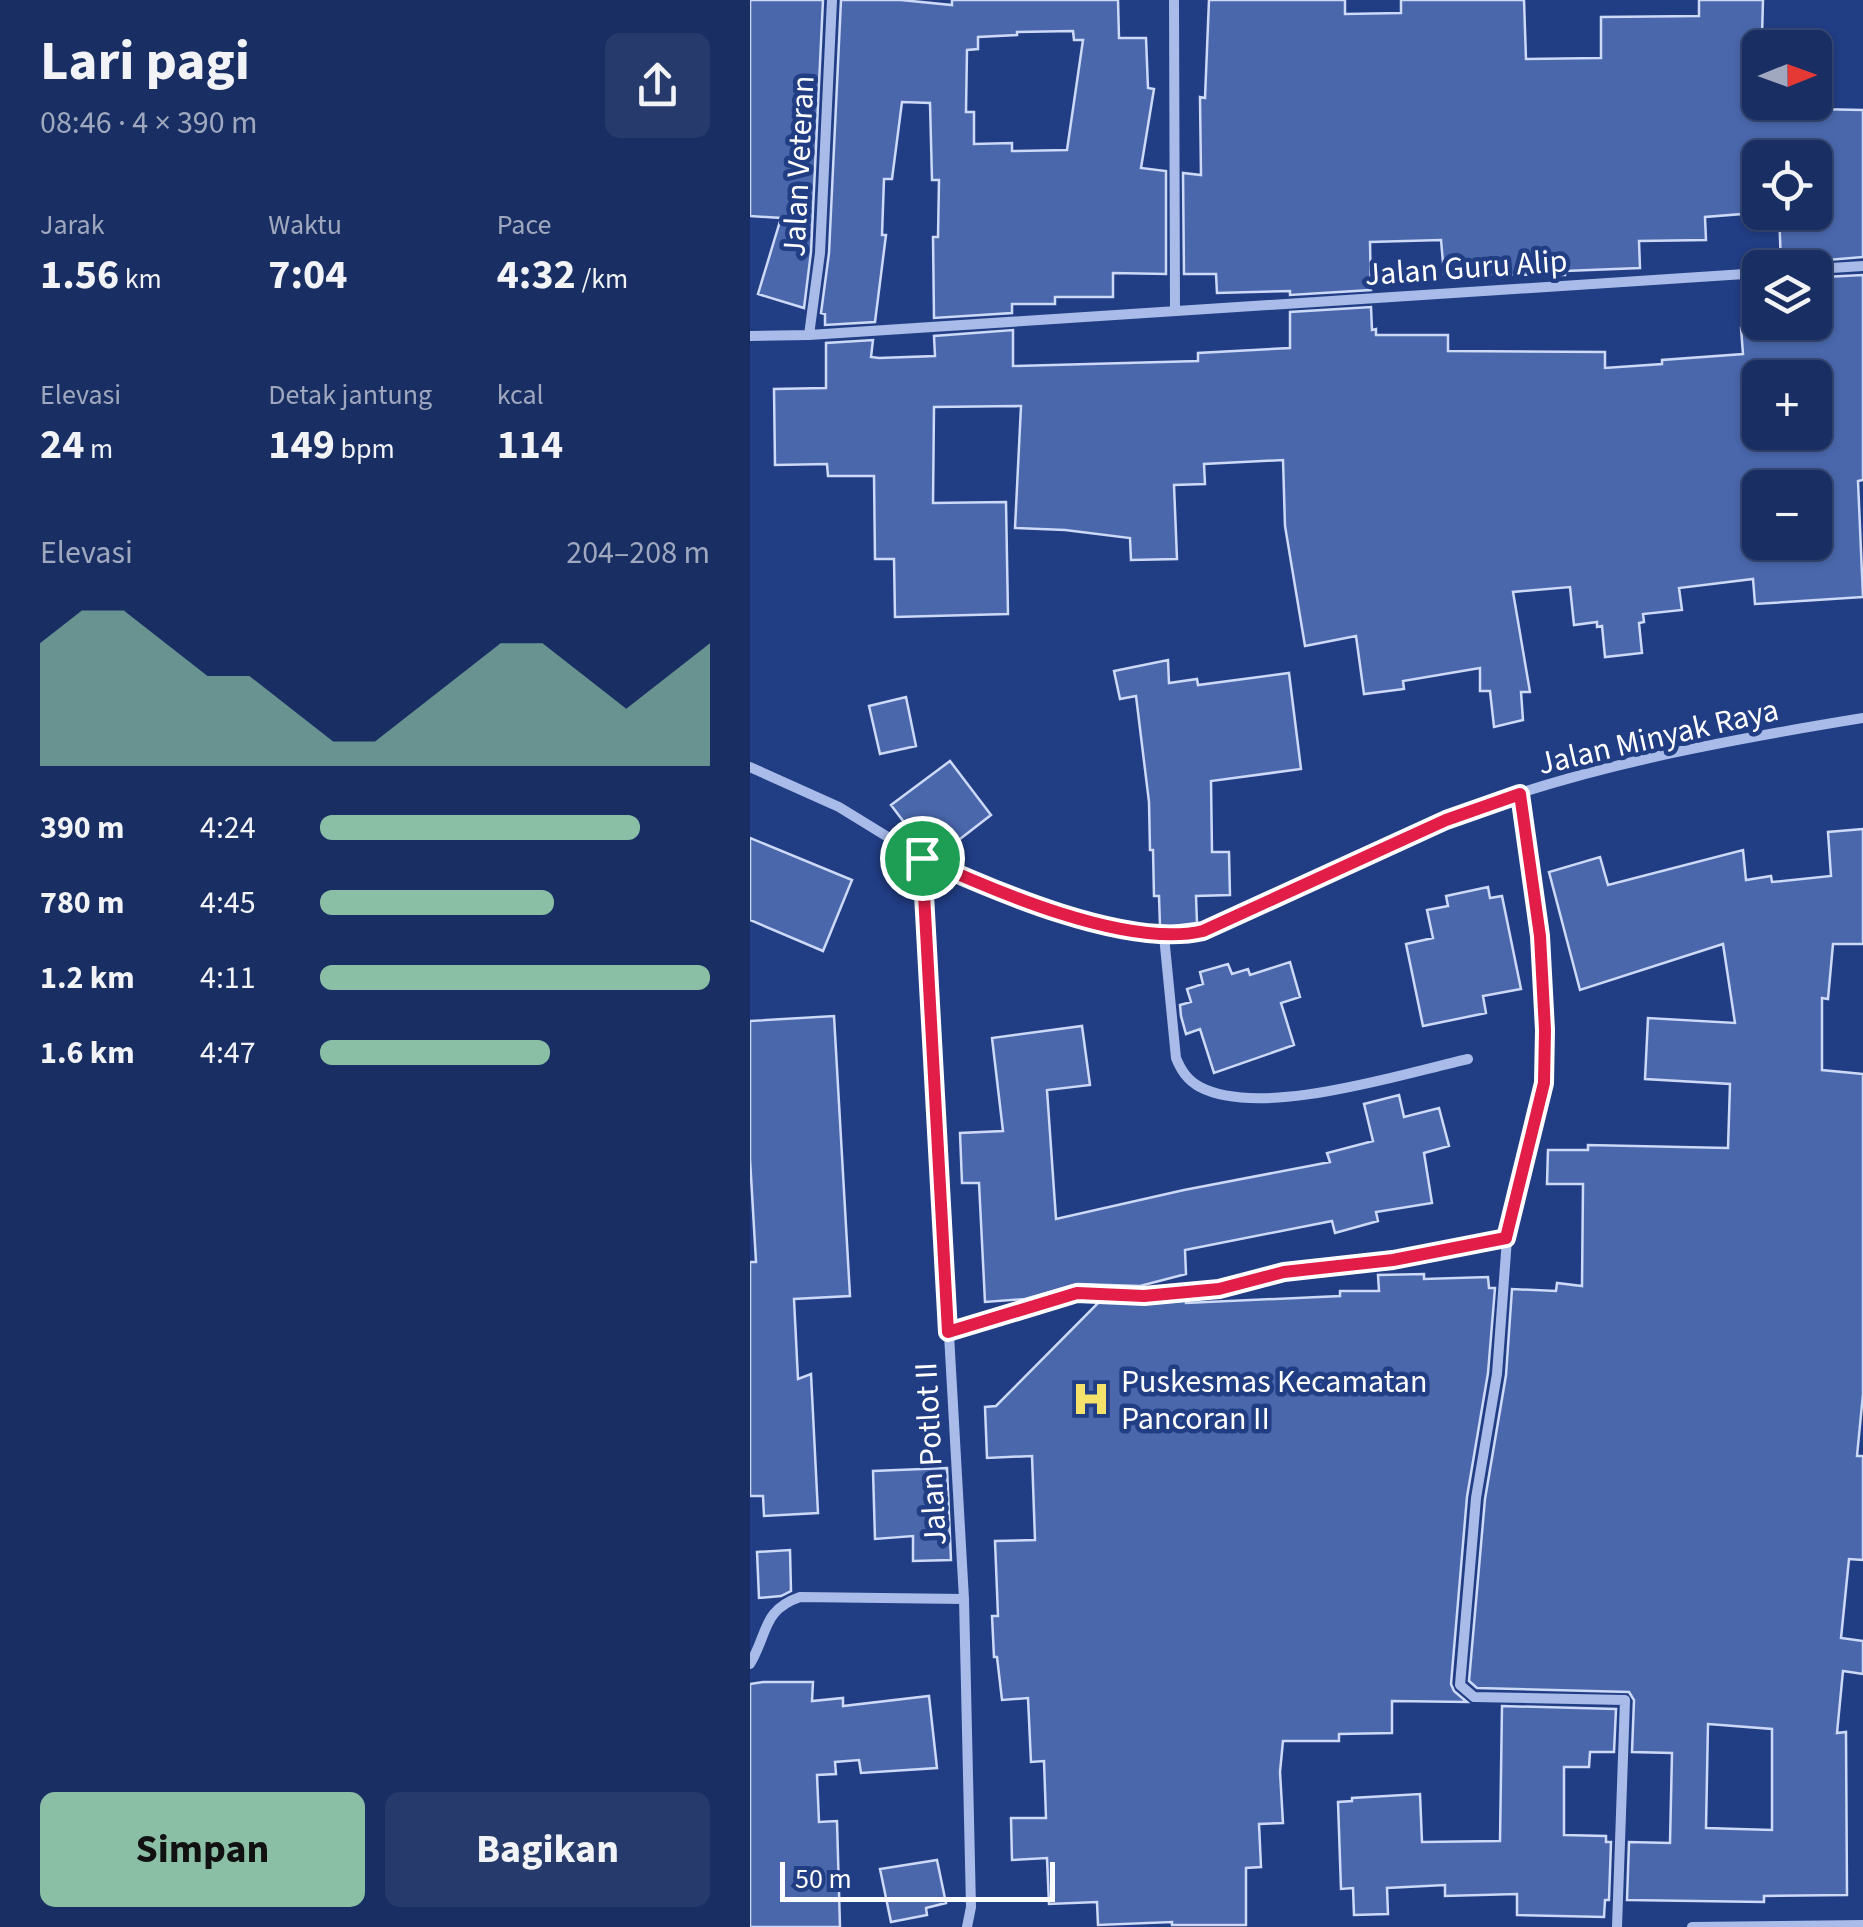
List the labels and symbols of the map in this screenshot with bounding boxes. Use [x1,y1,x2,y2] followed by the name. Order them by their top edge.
[1742,30,1832,120] north arrow
[771,74,827,258] street label: Jalan Veteran
[1363,238,1569,298] street label: Jalan Guru Alip
[1533,687,1783,787] street label: Jalan Minyak Raya
[880,816,965,901] pin
[1121,1359,1427,1442] place label: Puskesmas Kecamatan Pancoran II
[903,1361,959,1547] street label: Jalan Potlot II
[1070,1378,1112,1420] hospital icon: Puskesmas Kecamatan Pancoran II
[780,1857,1055,1902] scale bar

